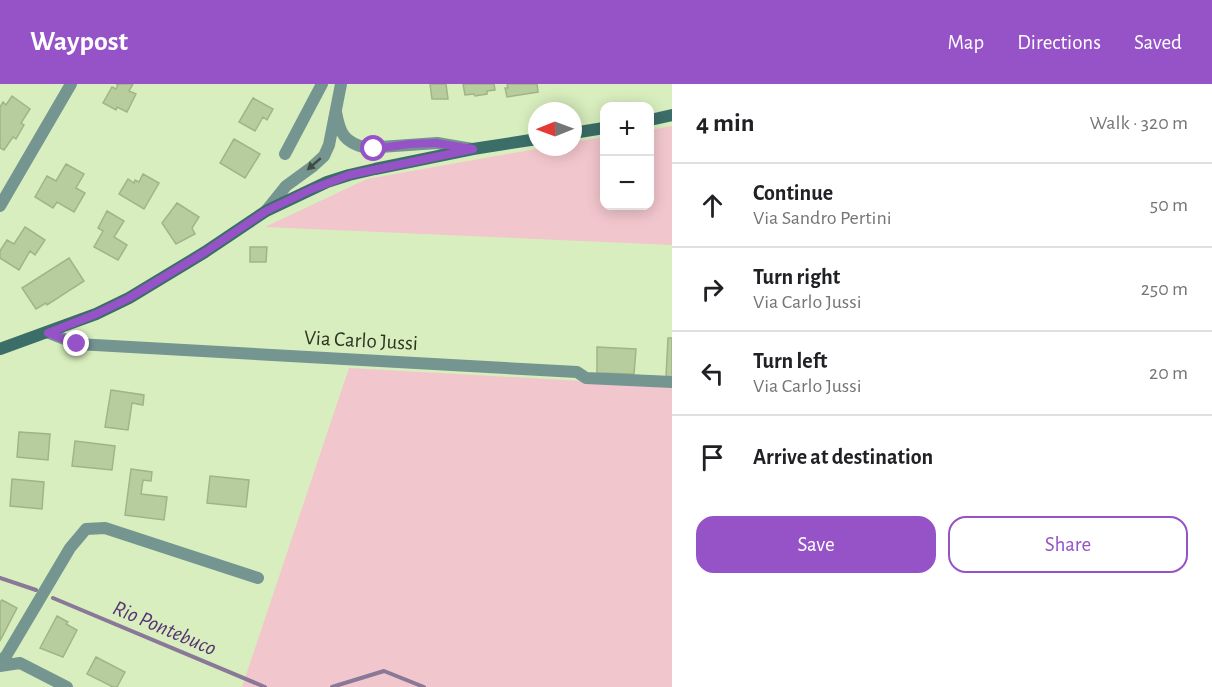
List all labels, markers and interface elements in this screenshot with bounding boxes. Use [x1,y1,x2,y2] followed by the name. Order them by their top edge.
[30,28,128,56] text: Waypost
[948,32,984,53] text: Map
[1017,32,1101,53] text: Directions
[1134,32,1182,53] text: Saved
[528,102,582,156] north arrow
[600,102,654,210] map controls
[600,102,654,156] button: +
[696,110,755,136] text: 4 min
[1090,113,1188,133] text: Walk · 320 m
[360,135,386,161] route start
[600,156,654,210] button: −
[306,158,322,171] one-way arrow
[753,182,833,204] text: Continue
[696,189,729,222] icon: ahead
[1150,195,1188,215] text: 50 m
[753,208,892,228] text: Via Sandro Pertini
[753,266,840,288] text: Turn right
[696,273,729,306] icon: right
[1141,279,1188,299] text: 250 m
[753,292,861,312] text: Via Carlo Jussi
[304,327,418,354] street label: Via Carlo Jussi
[63,330,89,356] route end
[753,350,827,372] text: Turn left
[696,357,729,390] icon: left
[1149,363,1188,383] text: 20 m
[753,376,861,396] text: Via Carlo Jussi
[696,441,729,474] icon: arrive
[753,446,933,468] text: Arrive at destination
[696,516,936,573] button: Save
[948,516,1188,573] button: Share
[110,596,219,660] water label: Rio Pontebuco

